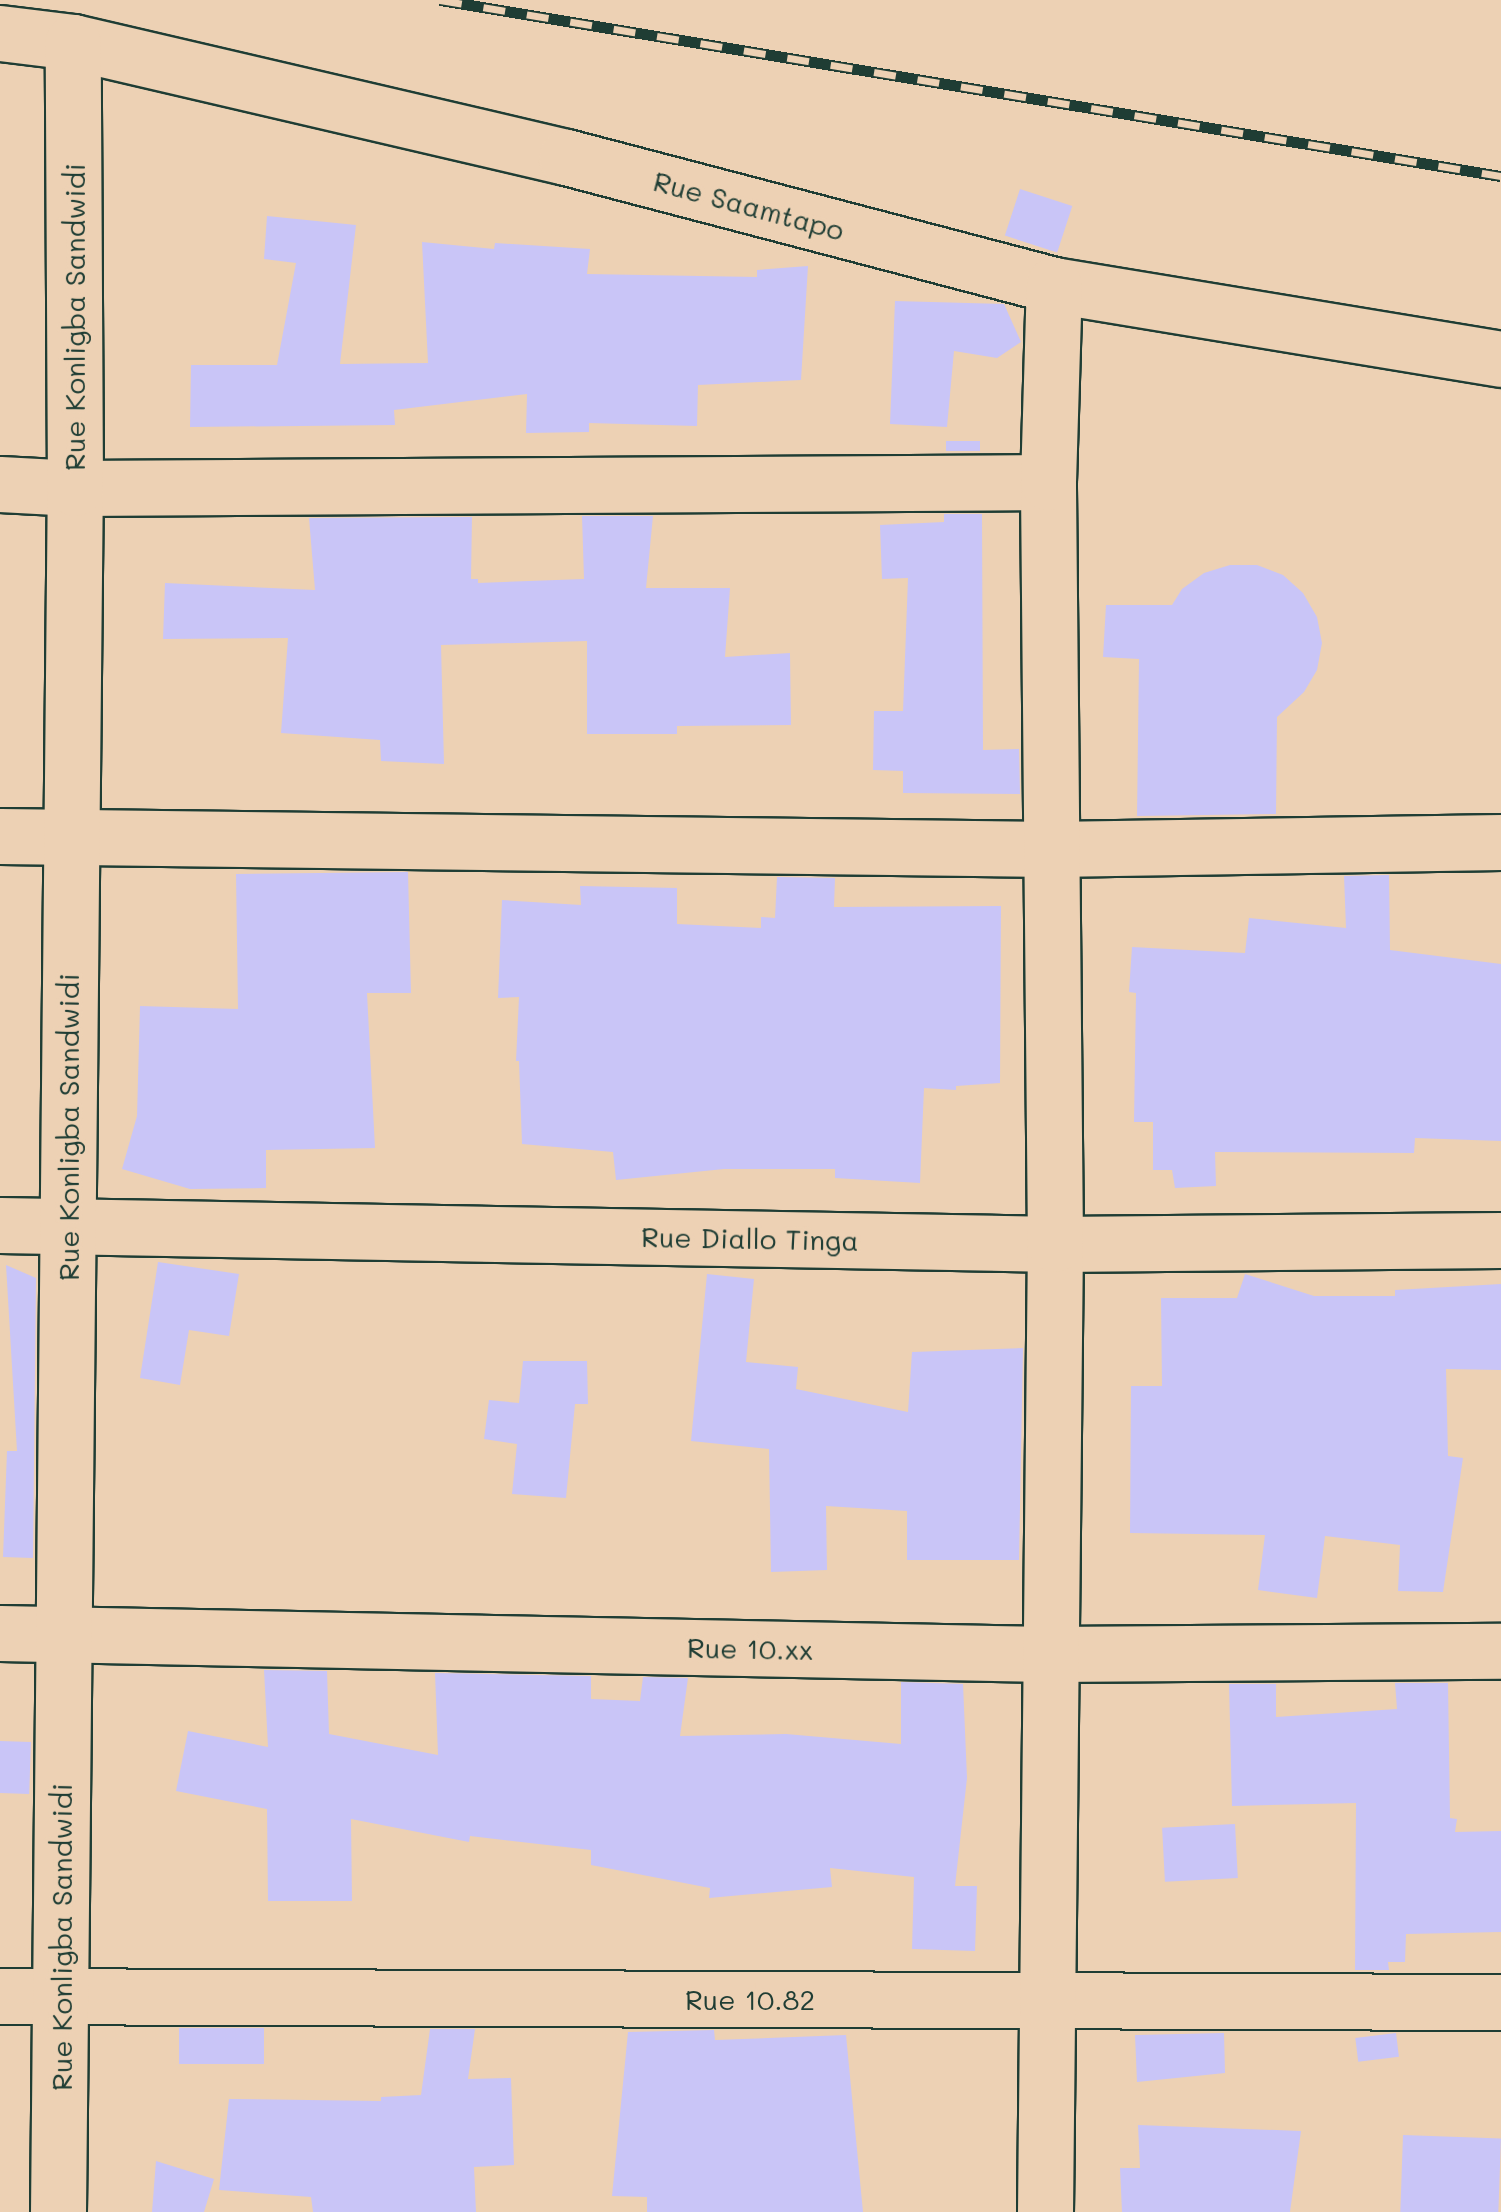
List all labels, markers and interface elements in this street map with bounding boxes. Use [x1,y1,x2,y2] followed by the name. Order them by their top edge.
[57,163,91,471] street label: Rue Konligba Sandwidi
[650,163,848,247] street label: Rue Saamtapo
[51,973,85,1281] street label: Rue Konligba Sandwidi
[641,1219,859,1257] street label: Rue Diallo Tinga
[687,1630,813,1666] street label: Rue 10.xx
[44,1783,78,2091] street label: Rue Konligba Sandwidi
[685,1982,815,2016] street label: Rue 10.82

